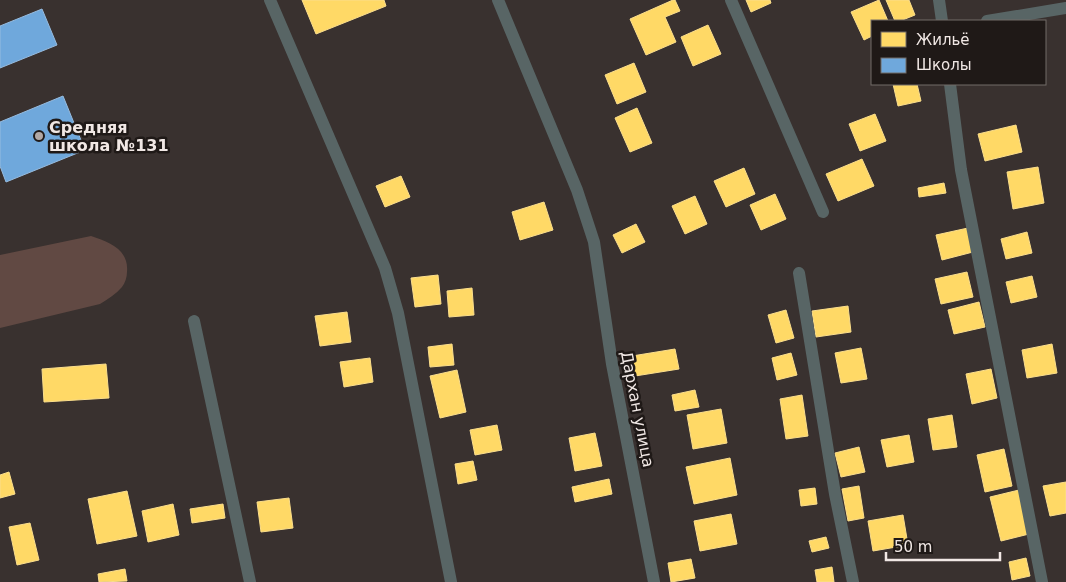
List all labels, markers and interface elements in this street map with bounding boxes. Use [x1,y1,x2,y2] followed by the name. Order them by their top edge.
[871,20,1046,85] legend
[916,31,970,49] text: Жильё
[916,56,972,74] text: Школы
[49,118,169,155] place label: Средняя школа №131
[33,130,45,142] marker: Средняя школа №131
[617,349,658,469] street label: Дархан улица
[886,530,1000,562] scale bar
[894,538,932,556] text: 50 m

